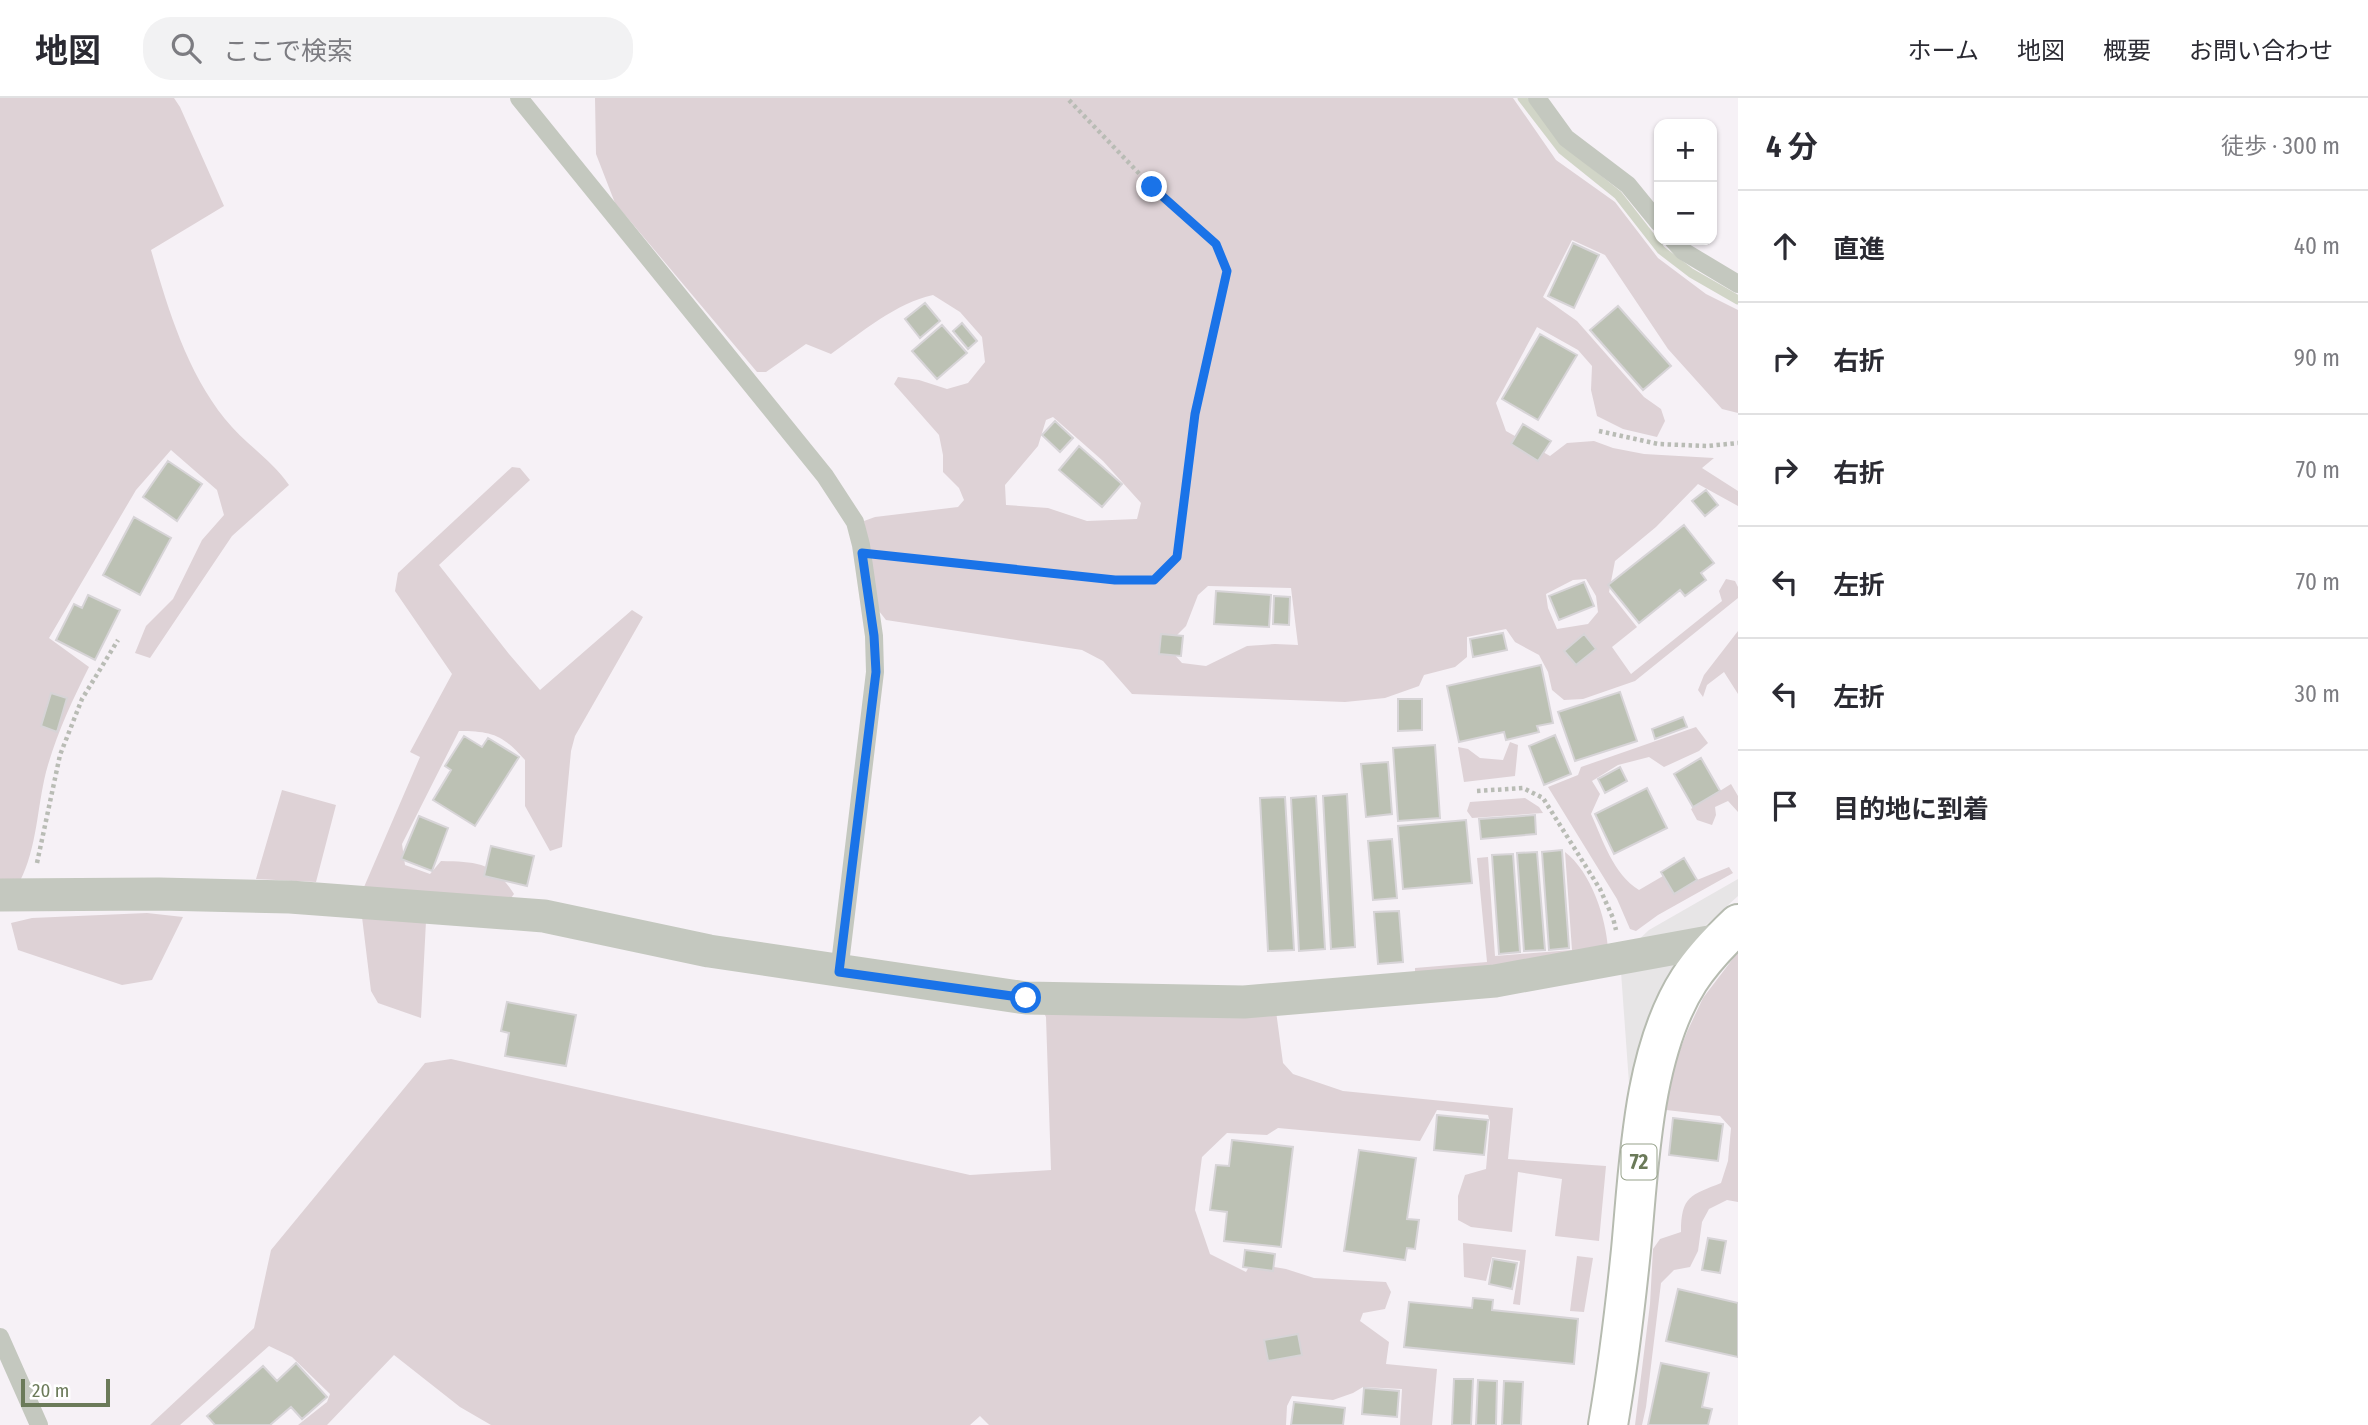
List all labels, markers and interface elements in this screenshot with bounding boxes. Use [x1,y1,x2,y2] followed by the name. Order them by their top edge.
[143,17,633,80] search box
[167,29,205,67] icon: search
[35,31,101,71] text: 地図
[223,36,353,67] text: ここで検索
[1908,37,1979,65] text: ホーム
[2017,37,2065,65] text: 地図
[2103,37,2151,65] text: 概要
[2189,37,2333,65] text: お問い合わせ
[1654,119,1717,245] map controls
[1654,119,1717,182] button: +
[1766,129,1818,165] text: 4 分
[2221,132,2340,160] text: 徒歩 · 300 m
[1136,171,1167,202] route end
[1654,182,1717,245] button: −
[1766,227,1804,265] icon: ahead
[2294,232,2340,260] text: 40 m
[1833,234,1885,265] text: 直進
[1766,339,1804,377] icon: right
[2294,344,2340,372] text: 90 m
[1833,346,1885,377] text: 右折
[1766,451,1804,489] icon: right
[2296,456,2340,484] text: 70 m
[1833,458,1885,489] text: 右折
[1766,563,1804,601] icon: left
[2296,568,2340,596] text: 70 m
[1833,570,1885,601] text: 左折
[1766,675,1804,713] icon: left
[2295,680,2340,708] text: 30 m
[1833,682,1885,713] text: 左折
[1766,787,1804,825] icon: arrive
[1833,794,1989,825] text: 目的地に到着
[1010,982,1041,1013] route start
[1622,1144,1656,1180] road number: 72
[21,1376,110,1408] scale bar
[32,1379,69,1402] text: 20 m

